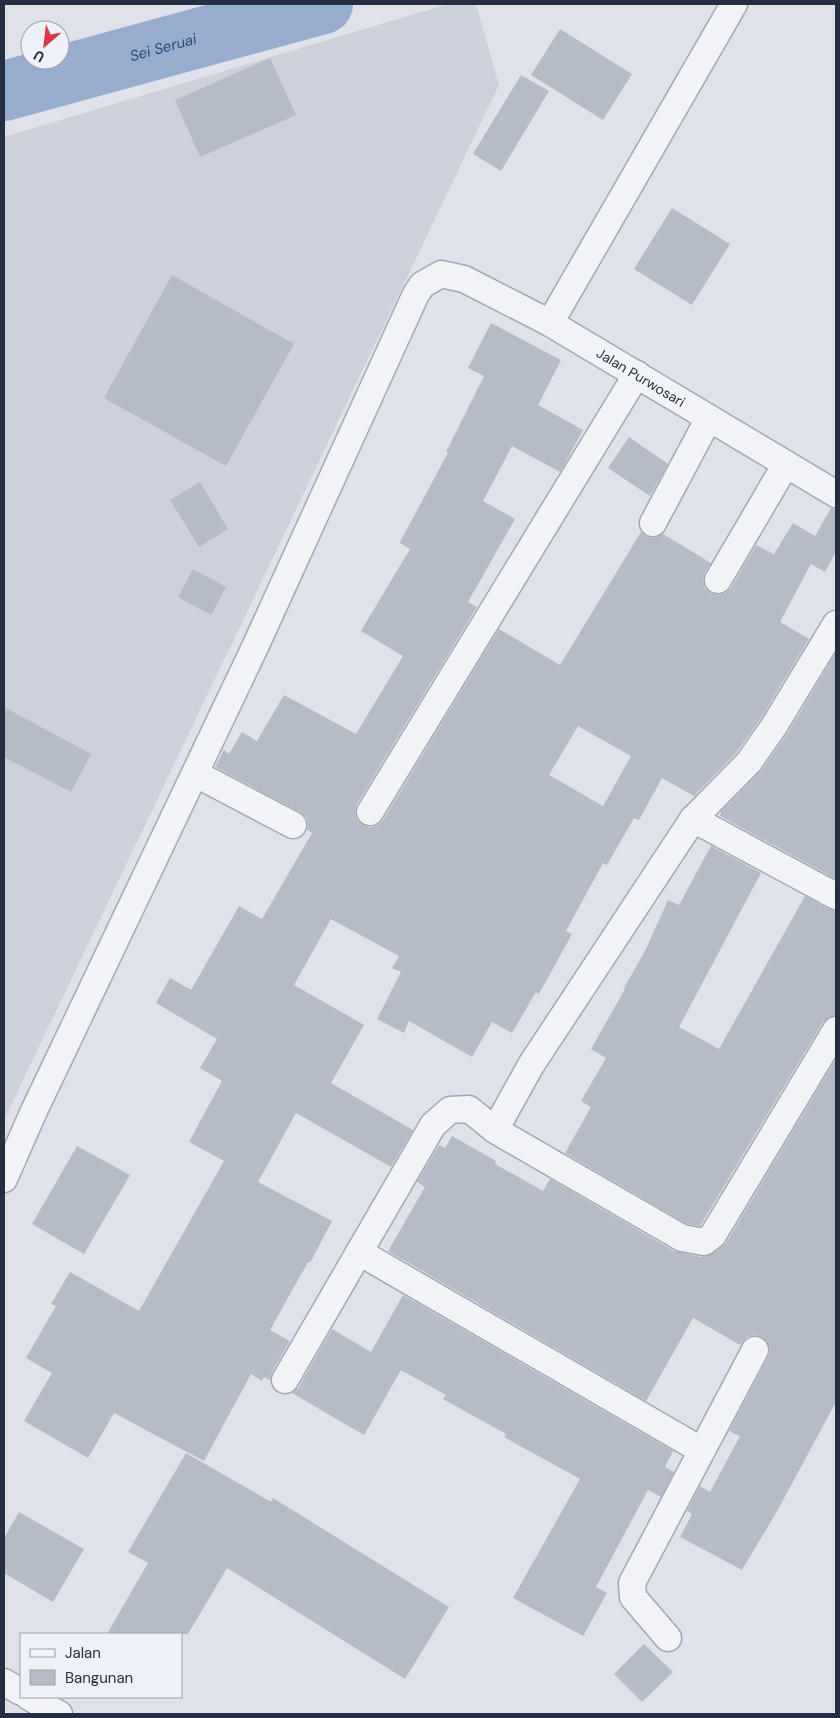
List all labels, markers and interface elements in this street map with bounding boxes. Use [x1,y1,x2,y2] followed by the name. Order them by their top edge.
[20,20,70,70] north arrow
[127,29,199,66] water label: Sei Seruai
[30,46,47,67] text: U
[593,344,689,411] street label: Jalan Purwosari
[20,1633,182,1698] legend
[65,1643,101,1663] text: Jalan
[65,1668,133,1688] text: Bangunan

